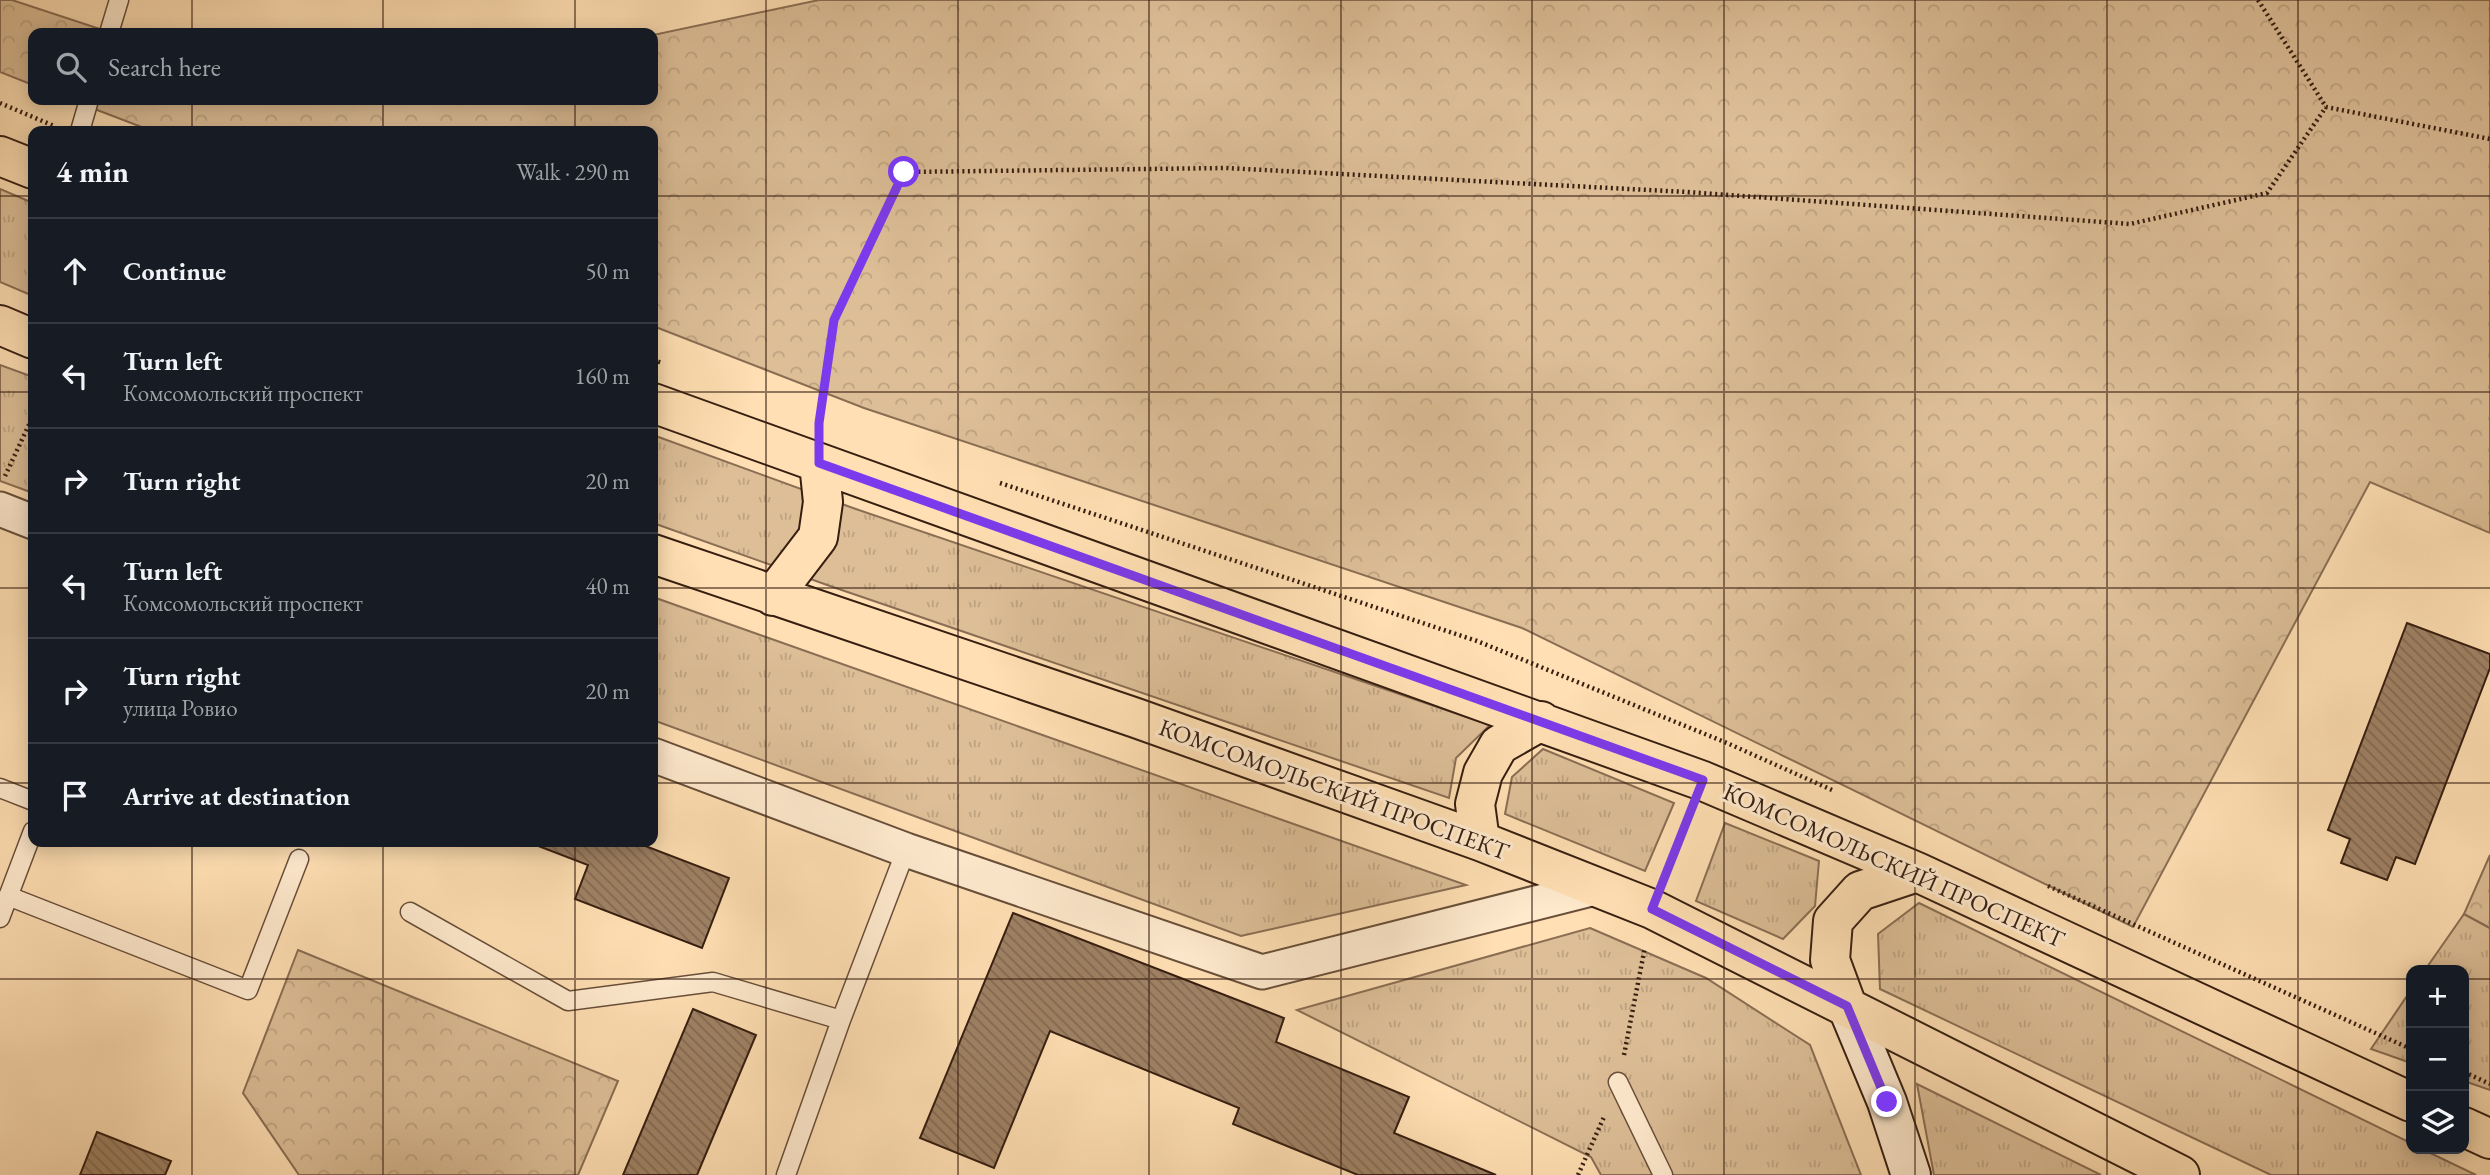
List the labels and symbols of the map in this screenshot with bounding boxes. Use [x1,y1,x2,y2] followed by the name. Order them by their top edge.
[888,156,919,187] route start
[1155,711,1514,867] street label: КОМСОМОЛЬСКИЙ ПРОСПЕКТ
[1719,776,2070,955] street label: КОМСОМОЛЬСКИЙ ПРОСПЕКТ
[1871,1086,1902,1117] route end

